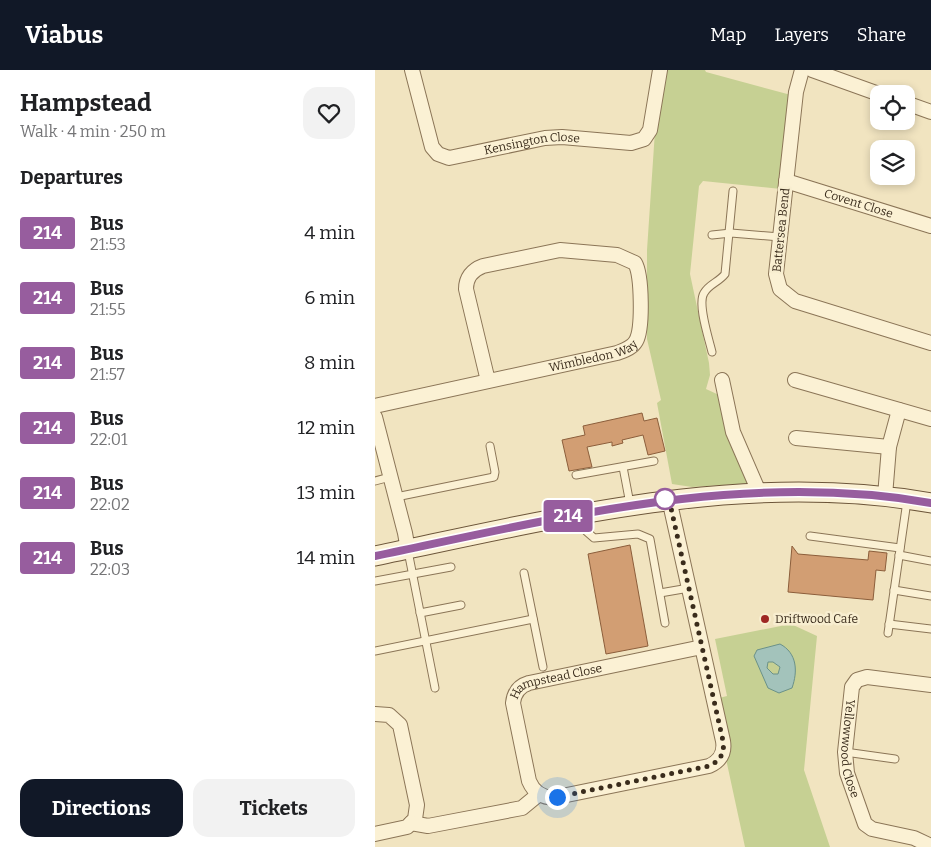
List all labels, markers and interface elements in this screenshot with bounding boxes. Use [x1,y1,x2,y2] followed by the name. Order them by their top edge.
[25,21,103,49] text: Viabus
[710,24,746,46] text: Map
[774,24,829,46] text: Layers
[857,24,906,46] text: Share
[870,85,915,185] map controls
[870,85,915,130] button: locate
[303,87,355,139] button: heart
[20,89,152,117] text: Hampstead
[20,122,166,141] text: Walk · 4 min · 250 m
[483,130,580,158] street label: Kensington Close
[870,140,915,185] button: layers
[20,166,123,189] text: Departures
[822,186,895,221] street label: Covent Close
[770,187,792,273] street label: Battersea Bend
[90,212,124,235] text: Bus
[304,221,355,244] text: 4 min
[33,222,62,244] text: 214
[90,235,126,254] text: 21:53
[90,277,124,300] text: Bus
[304,286,355,309] text: 6 min
[33,287,62,309] text: 214
[90,300,126,319] text: 21:55
[548,337,641,375] street label: Wimbledon Way
[90,342,124,365] text: Bus
[304,351,355,374] text: 8 min
[33,352,62,374] text: 214
[90,365,125,384] text: 21:57
[90,407,124,430] text: Bus
[297,416,355,439] text: 12 min
[33,417,62,439] text: 214
[90,430,127,449] text: 22:01
[90,472,124,495] text: Bus
[297,481,355,504] text: 13 min
[33,482,62,504] text: 214
[654,488,676,510] unlabelled marker
[90,495,130,514] text: 22:02
[539,500,597,532] line badge: 214
[554,505,582,527] text: 214
[90,537,124,560] text: Bus
[297,546,355,569] text: 14 min
[33,547,62,569] text: 214
[90,560,130,579] text: 22:03
[775,612,858,626] place label: Driftwood Cafe
[759,613,771,625] marker: Driftwood Cafe
[507,661,603,701] street label: Hampstead Close
[838,699,862,800] street label: Yellowwood Close
[20,779,183,837] button: Directions
[193,779,355,837] button: Tickets
[545,785,570,810] your location

